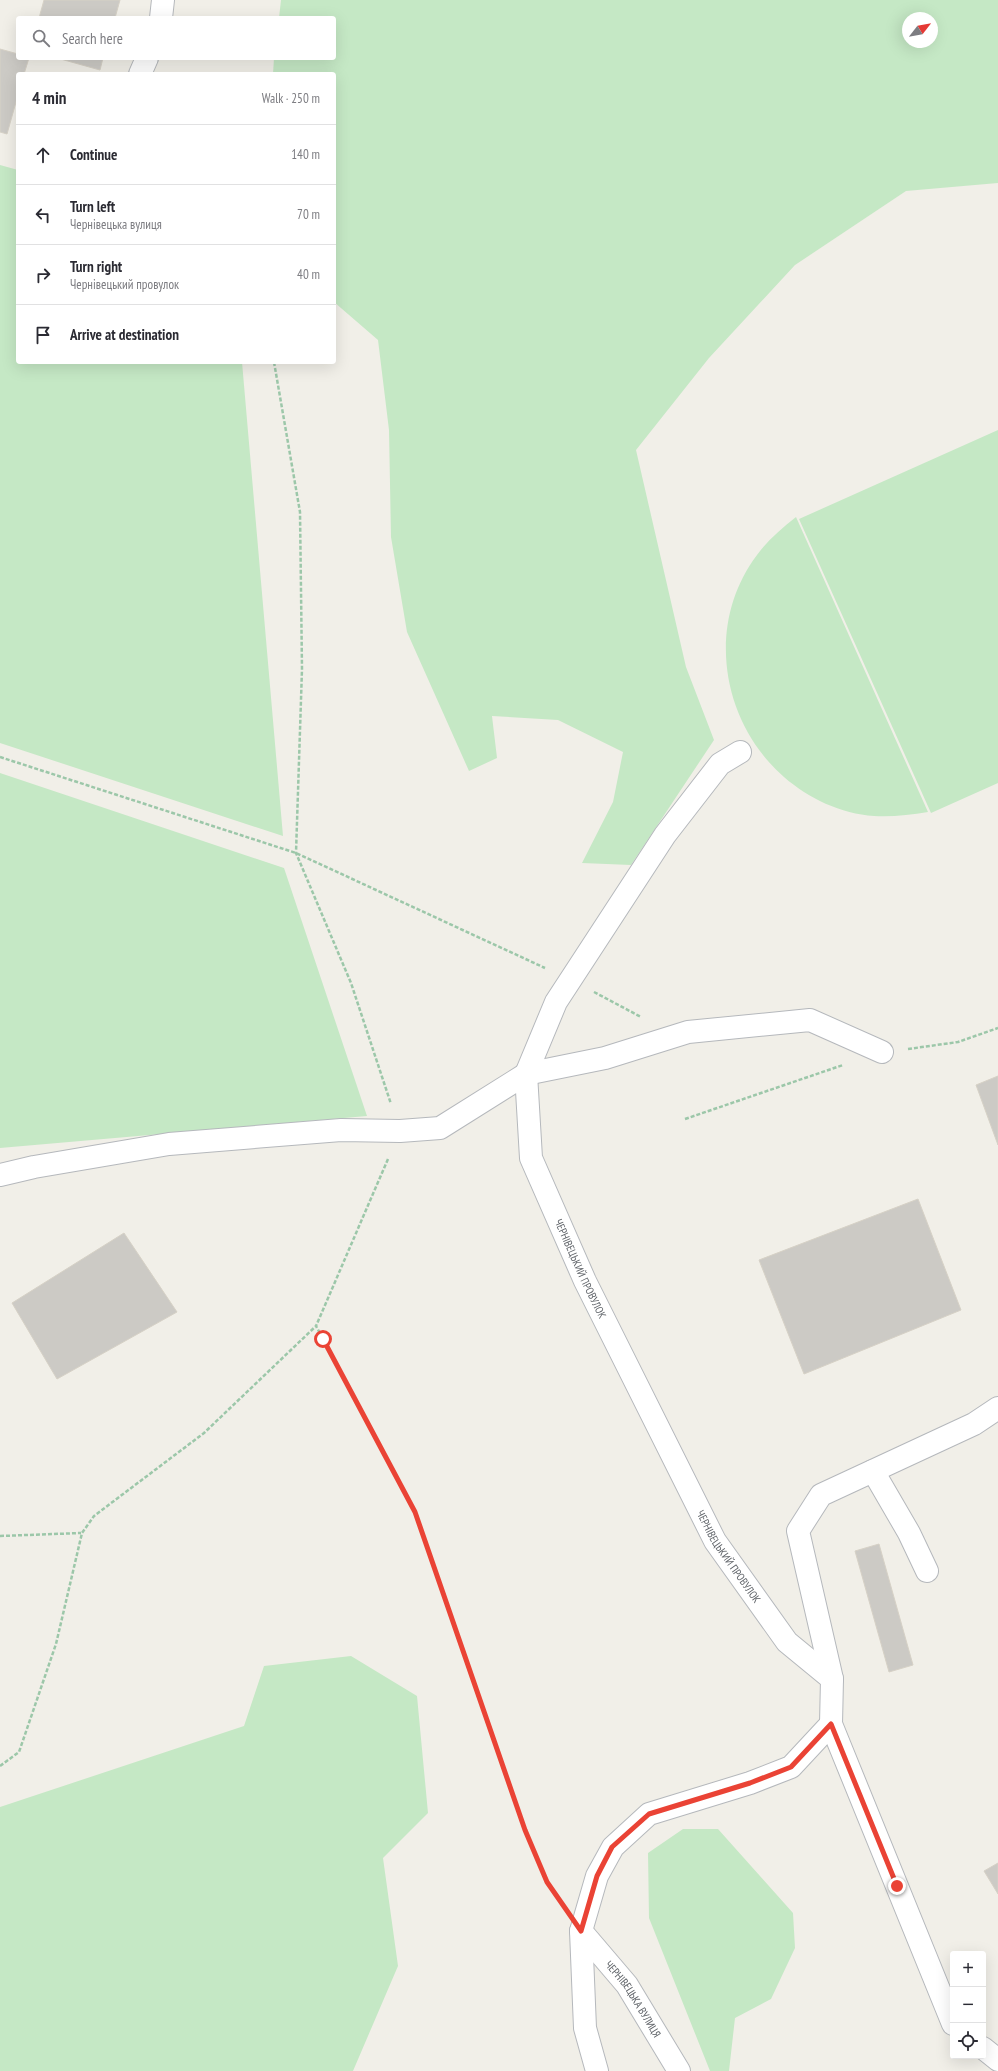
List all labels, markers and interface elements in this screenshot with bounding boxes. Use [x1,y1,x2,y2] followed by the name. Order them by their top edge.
[902,12,938,48] north arrow
[16,16,336,60] search box
[30,27,52,49] icon: search
[62,29,123,48] text: Search here
[32,87,66,109] text: 4 min
[262,90,320,107] text: Walk · 250 m
[32,144,54,166] icon: ahead
[70,145,117,164] text: Continue
[291,146,320,163] text: 140 m
[70,197,115,216] text: Turn left
[32,204,54,226] icon: left
[297,206,320,223] text: 70 m
[70,216,162,233] text: Чернівецька вулиця
[70,257,122,276] text: Turn right
[32,264,54,286] icon: right
[297,266,320,283] text: 40 m
[70,276,179,293] text: Чернівецький провулок
[32,324,54,346] icon: arrive
[70,325,179,344] text: Arrive at destination
[552,1217,610,1321] street label: ЧЕРНІВЕЦЬКИЙ ПРОВУЛОК
[314,1330,332,1348] route start
[694,1508,764,1606] street label: ЧЕРНІВЕЦЬКИЙ ПРОВУЛОК
[888,1877,906,1895] route end
[950,1951,986,2059] map controls
[950,1951,986,1987] button: +
[602,1958,664,2040] street label: ЧЕРНІВЕЦЬКА ВУЛИЦЯ
[950,1987,986,2023] button: −
[950,2023,986,2059] button: locate

